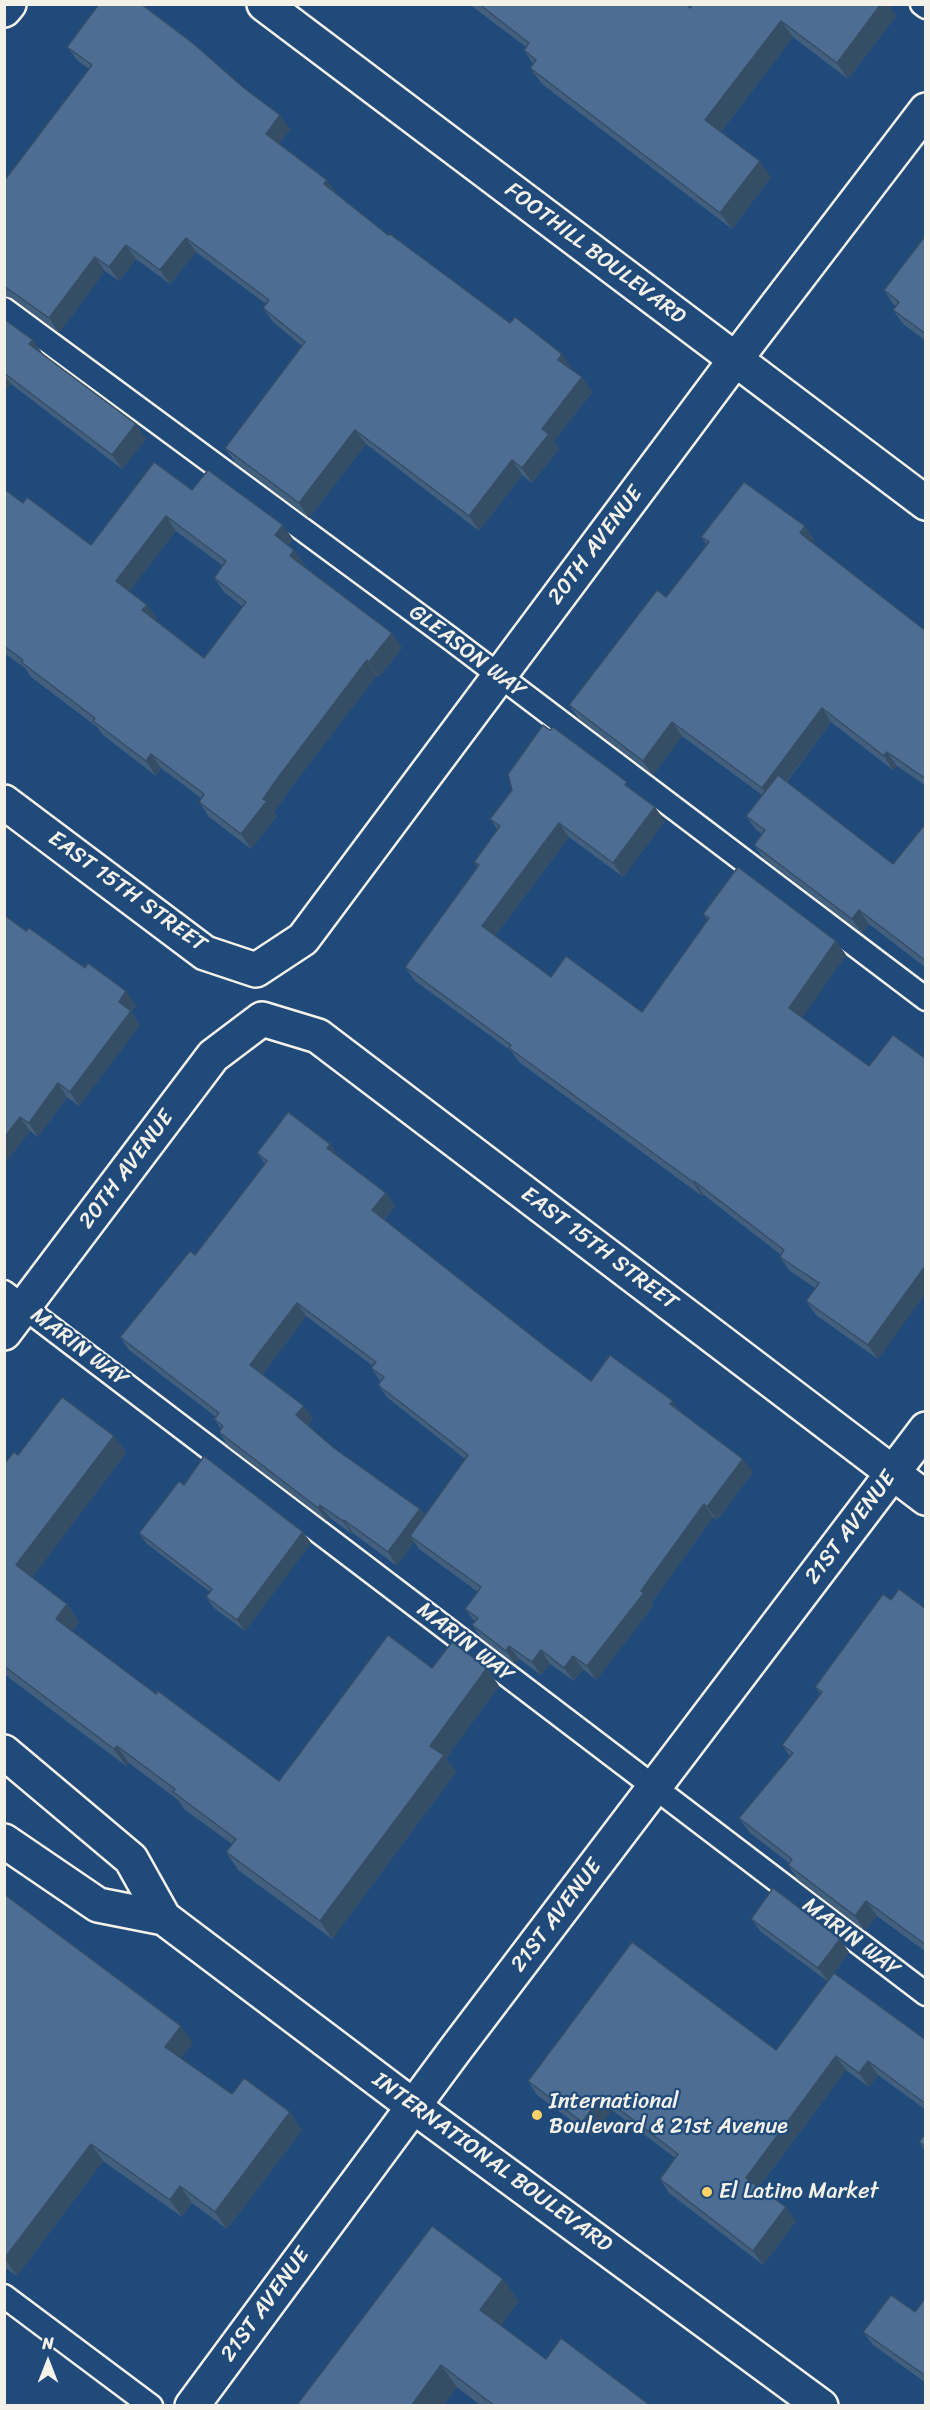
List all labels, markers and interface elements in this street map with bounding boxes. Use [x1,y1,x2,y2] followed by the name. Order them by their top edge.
[499,177,691,331] street label: FOOTHILL BOULEVARD
[543,482,649,610] street label: 20TH AVENUE
[403,600,531,704] street label: GLEASON WAY
[43,826,211,958] street label: EAST 15TH STREET
[74,1106,180,1234] street label: 20TH AVENUE
[515,1181,683,1317] street label: EAST 15TH STREET
[25,1303,133,1393] street label: MARIN WAY
[800,1466,902,1590] street label: 21ST AVENUE
[411,1597,519,1689] street label: MARIN WAY
[506,1854,608,1978] street label: 21ST AVENUE
[797,1893,905,1983] street label: MARIN WAY
[367,2067,617,2259] street label: INTERNATIONAL BOULEVARD
[549,2089,788,2140] place label: International Boulevard & 21st Avenue
[530,2108,544,2122] marker: International Boulevard & 21st Avenue
[719,2179,878,2205] place label: El Latino Market
[700,2185,714,2199] marker: El Latino Market
[216,2243,316,2367] street label: 21ST AVENUE
[42,2329,54,2358] text: N
[18,2332,78,2392] north arrow

